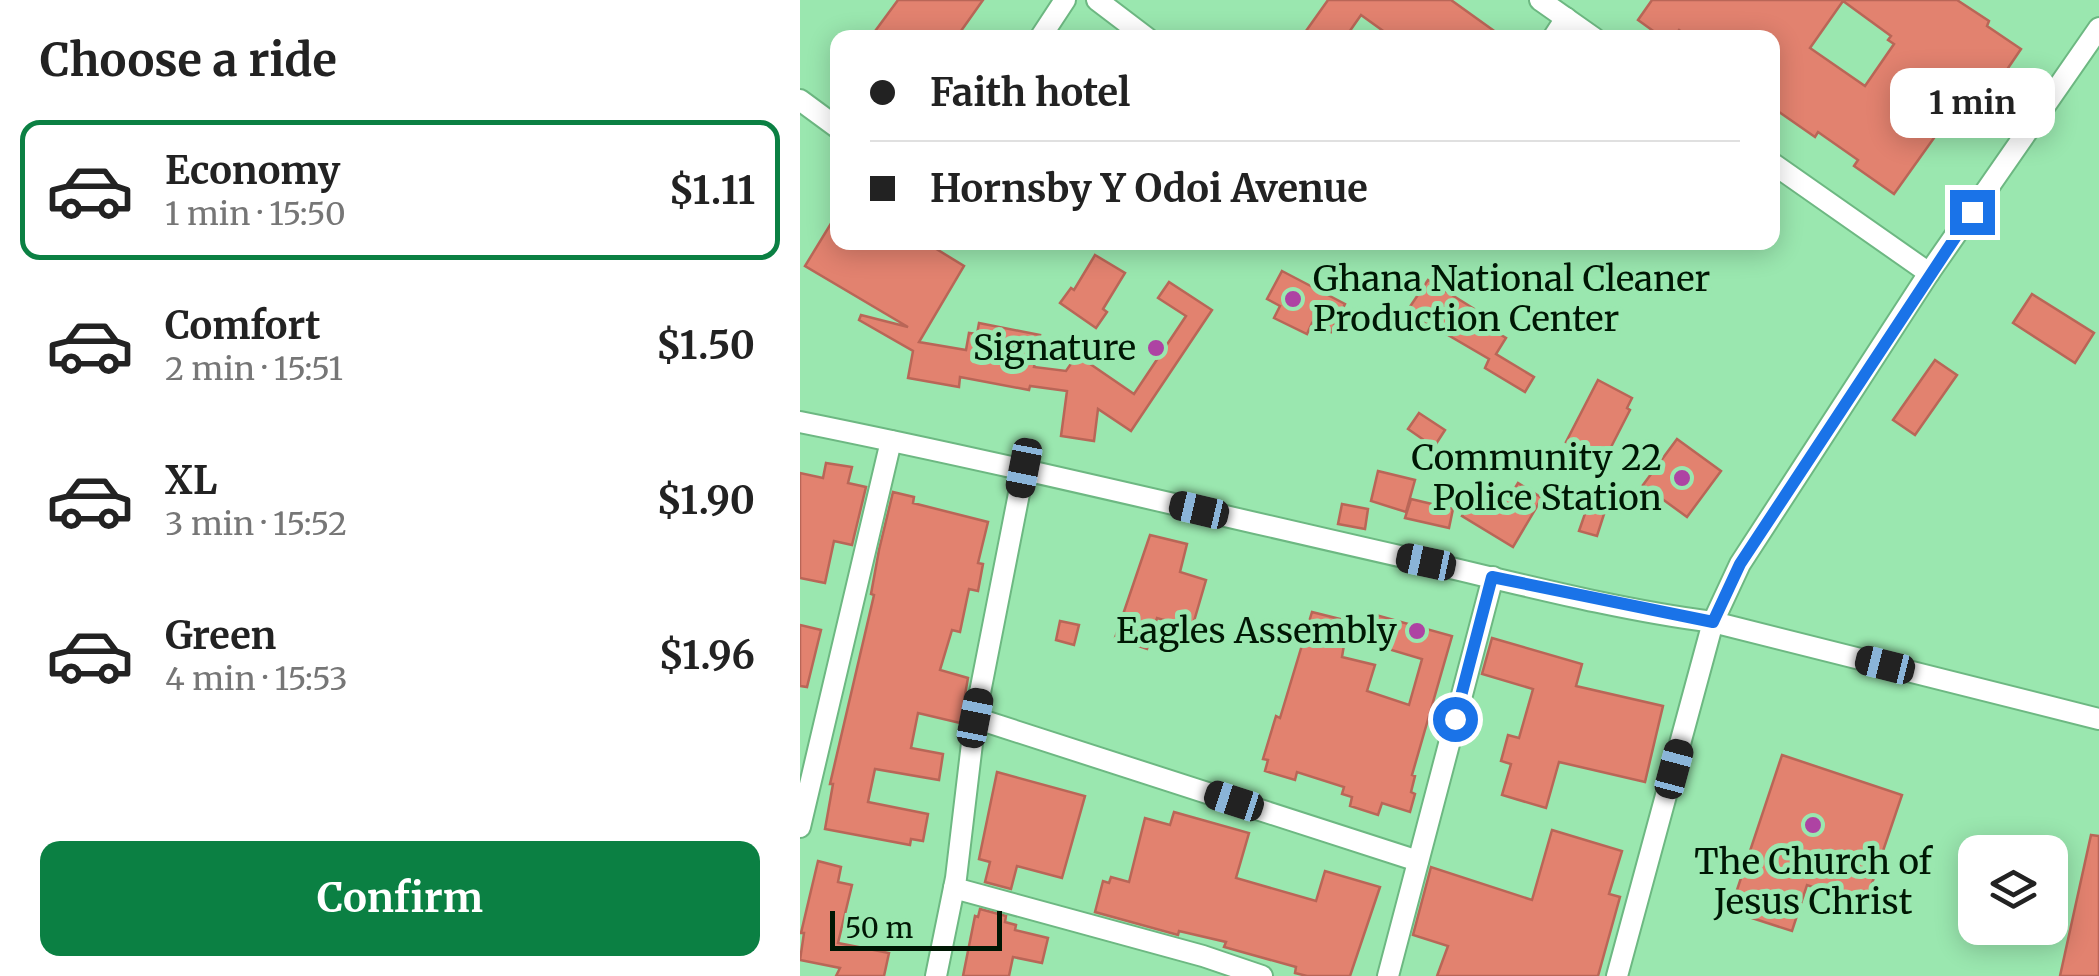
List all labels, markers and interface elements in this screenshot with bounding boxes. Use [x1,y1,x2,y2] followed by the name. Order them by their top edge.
[40,32,337,88] text: Choose a ride
[1890,67,2054,137] callout: 1 min
[930,69,1130,116] text: Faith hotel
[1929,83,2016,123] text: 1 min
[45,145,135,235] icon: car
[165,147,340,194] text: Economy
[930,165,1368,212] text: Hornsby Y Odoi Avenue
[669,167,755,214] text: $1.11
[1950,190,1995,235] route end
[165,194,346,234] text: 1 min · 15:50
[1313,257,1710,341] place label: Ghana National Cleaner Production Center
[1282,288,1304,310] marker: Ghana National Cleaner Production Center
[45,300,135,390] icon: car
[165,302,321,349] text: Comfort
[656,322,755,369] text: $1.50
[973,326,1136,370] place label: Signature
[1145,337,1167,359] marker: Signature
[165,349,343,389] text: 2 min · 15:51
[1004,436,1044,500] car
[1411,436,1662,520] place label: Community 22 Police Station
[45,455,135,545] icon: car
[165,457,217,504] text: XL
[1671,467,1693,489] marker: Community 22 Police Station
[656,477,755,524] text: $1.90
[1166,489,1232,531] car
[165,504,347,544] text: 3 min · 15:52
[1394,541,1458,583] car
[1116,609,1398,653] place label: Eagles Assembly
[45,610,135,700] icon: car
[165,612,276,659] text: Green
[1406,620,1428,642] marker: Eagles Assembly
[658,632,755,679] text: $1.96
[1852,643,1918,687] car
[165,659,348,699] text: 4 min · 15:53
[955,686,995,750] car
[1433,697,1478,742] route start
[1652,736,1696,802] car
[1201,777,1267,825] car
[1802,814,1824,836] marker: The Church of Jesus Christ
[1958,835,2068,945] map controls
[1958,835,2068,945] button: layers
[1694,840,1934,924] place label: The Church of Jesus Christ
[40,841,760,956] button: Confirm
[830,906,1002,950] scale bar
[845,910,913,946] text: 50 m

